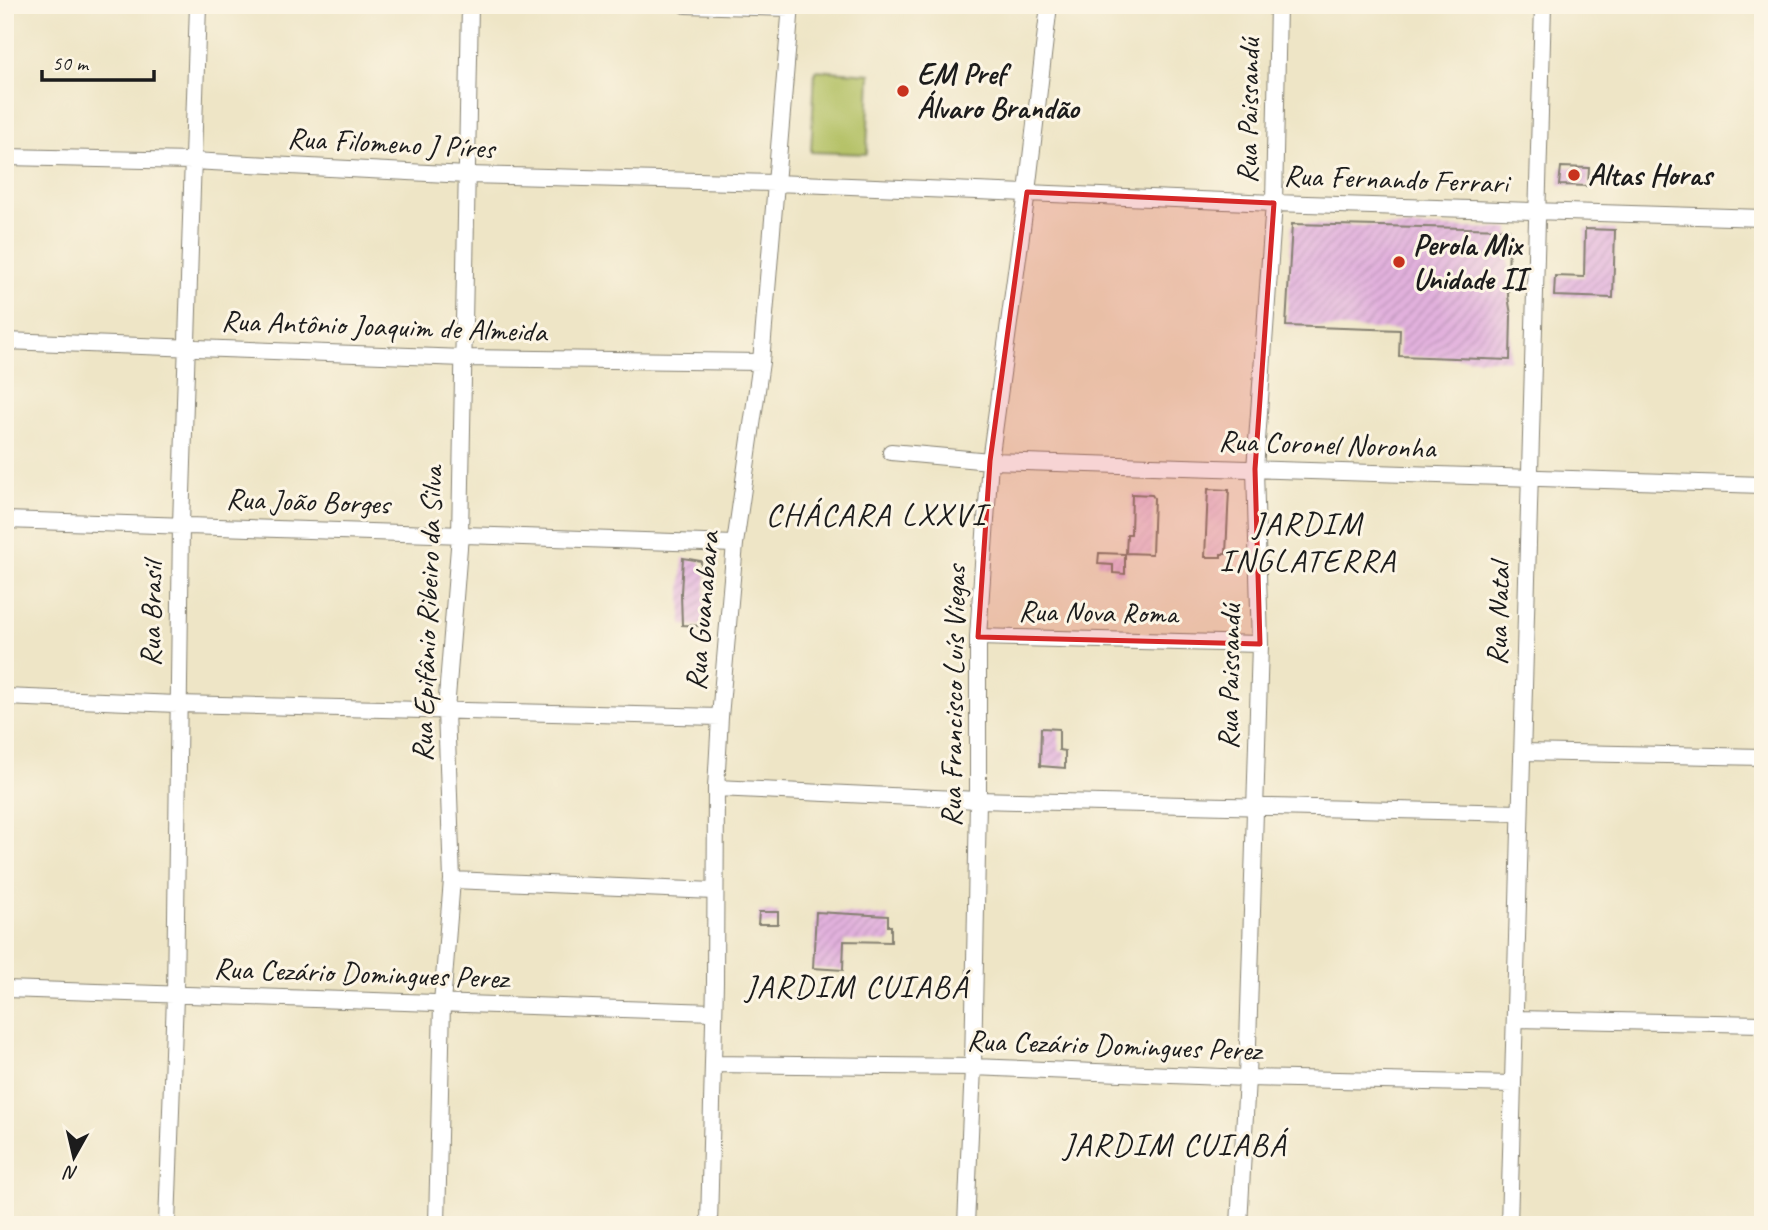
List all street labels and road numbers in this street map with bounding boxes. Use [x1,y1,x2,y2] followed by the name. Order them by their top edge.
[1228,35,1268,184] street label: Rua Paissandú
[286,119,498,168] street label: Rua Filomeno J Píres
[1283,156,1512,202] street label: Rua Fernando Ferrari
[221,301,549,351] street label: Rua Antônio Joaquim de Almeida
[1218,421,1438,467] street label: Rua Coronel Noronha
[403,463,451,762] street label: Rua Epifânio Ribeiro da Silva
[225,479,393,523] street label: Rua João Borges
[676,528,728,692] street label: Rua Guanabara
[131,556,171,667] street label: Rua Brasil
[1477,557,1519,666] street label: Rua Natal
[932,562,974,827] street label: Rua Francisco Luís Viegas
[1018,592,1181,632] street label: Rua Nova Roma
[1209,601,1249,750] street label: Rua Paissandú
[213,949,512,997] street label: Rua Cezário Domingues Perez
[966,1021,1265,1069] street label: Rua Cezário Domingues Perez

